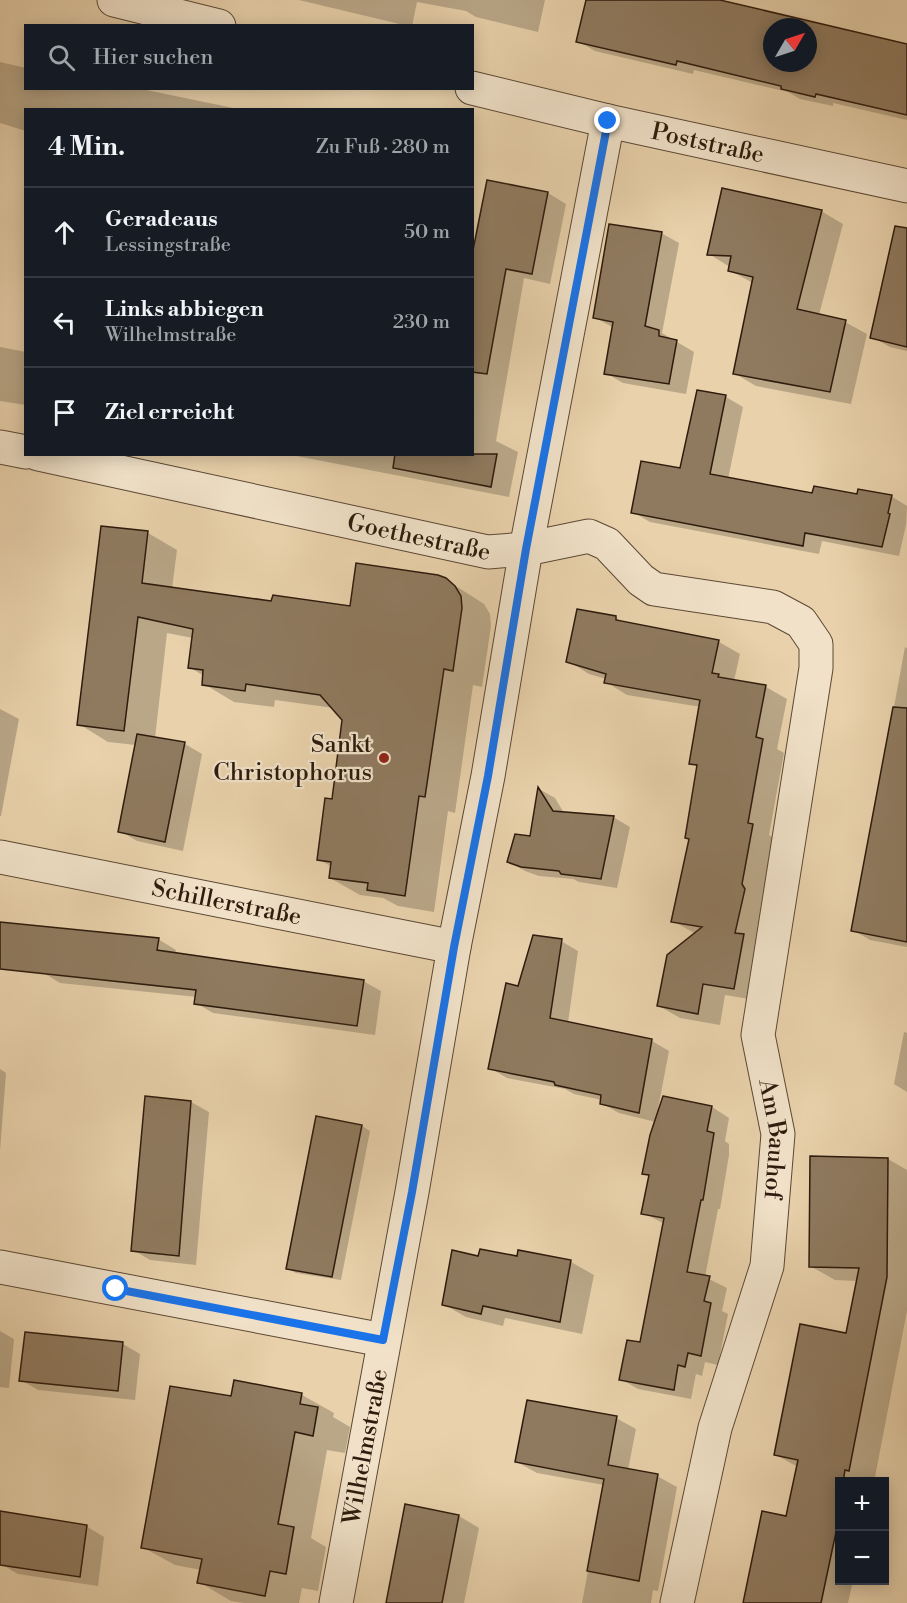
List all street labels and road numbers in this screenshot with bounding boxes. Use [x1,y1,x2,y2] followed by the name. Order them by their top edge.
[648,117,767,171] street label: Poststraße
[344,508,493,568] street label: Goethestraße
[149,873,304,932] street label: Schillerstraße
[751,1075,792,1202] street label: Am Bauhof
[337,1367,395,1528] street label: Wilhelmstraße

